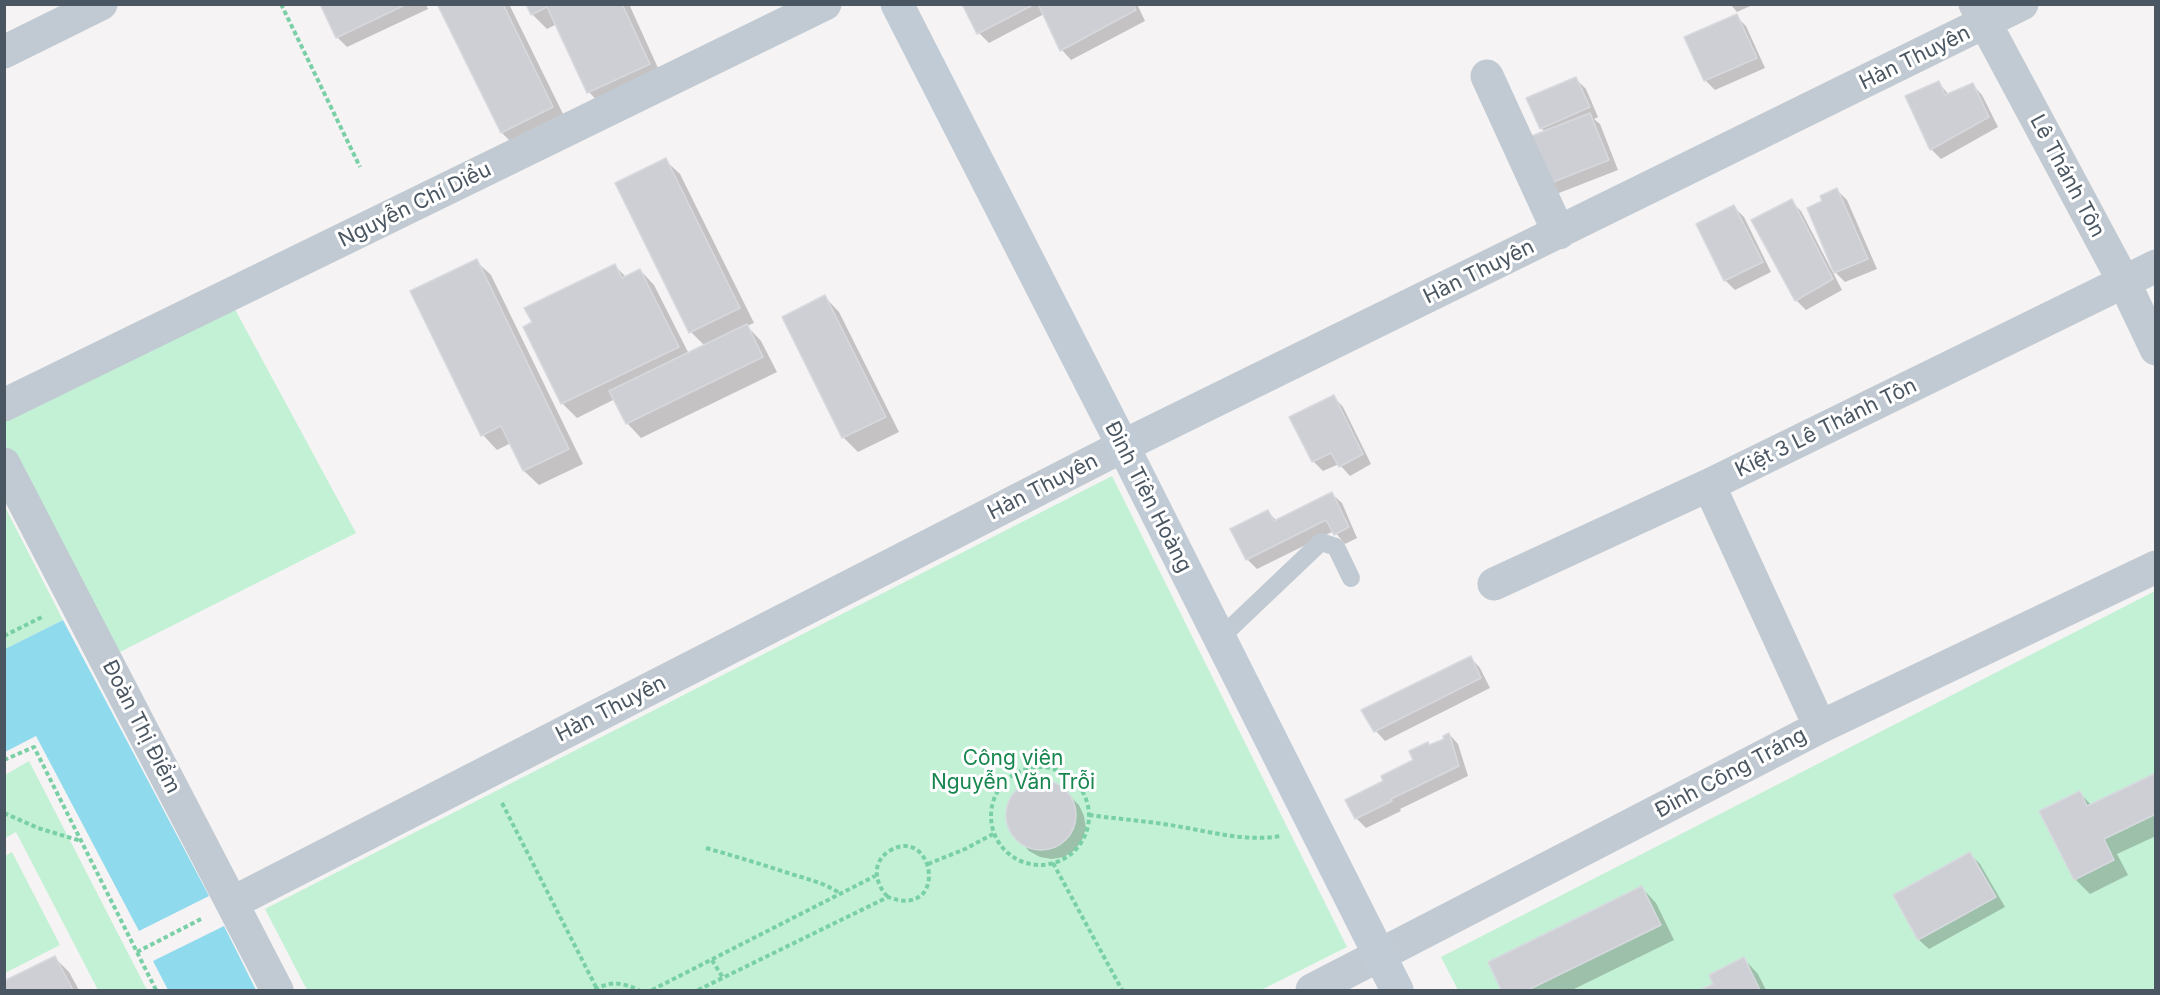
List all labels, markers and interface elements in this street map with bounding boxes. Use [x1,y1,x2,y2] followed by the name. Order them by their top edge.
[1855,20,1975,96] street label: Hàn Thuyên
[2024,110,2110,242] street label: Lê Thánh Tôn
[335,157,495,253] street label: Nguyễn Chí Diểu
[1419,234,1539,310] street label: Hàn Thuyên
[1731,373,1921,483] street label: Kiệt 3 Lê Thánh Tôn
[1099,417,1197,577] street label: Đinh Tiên Hoàng
[984,449,1102,525] street label: Hàn Thuyên
[97,656,185,798] street label: Đoàn Thị Điểm
[552,671,670,747] street label: Hàn Thuyên
[1651,723,1811,823] street label: Đinh Công Tráng
[931,746,1095,796] park label: Công viên Nguyễn Văn Trỗi

